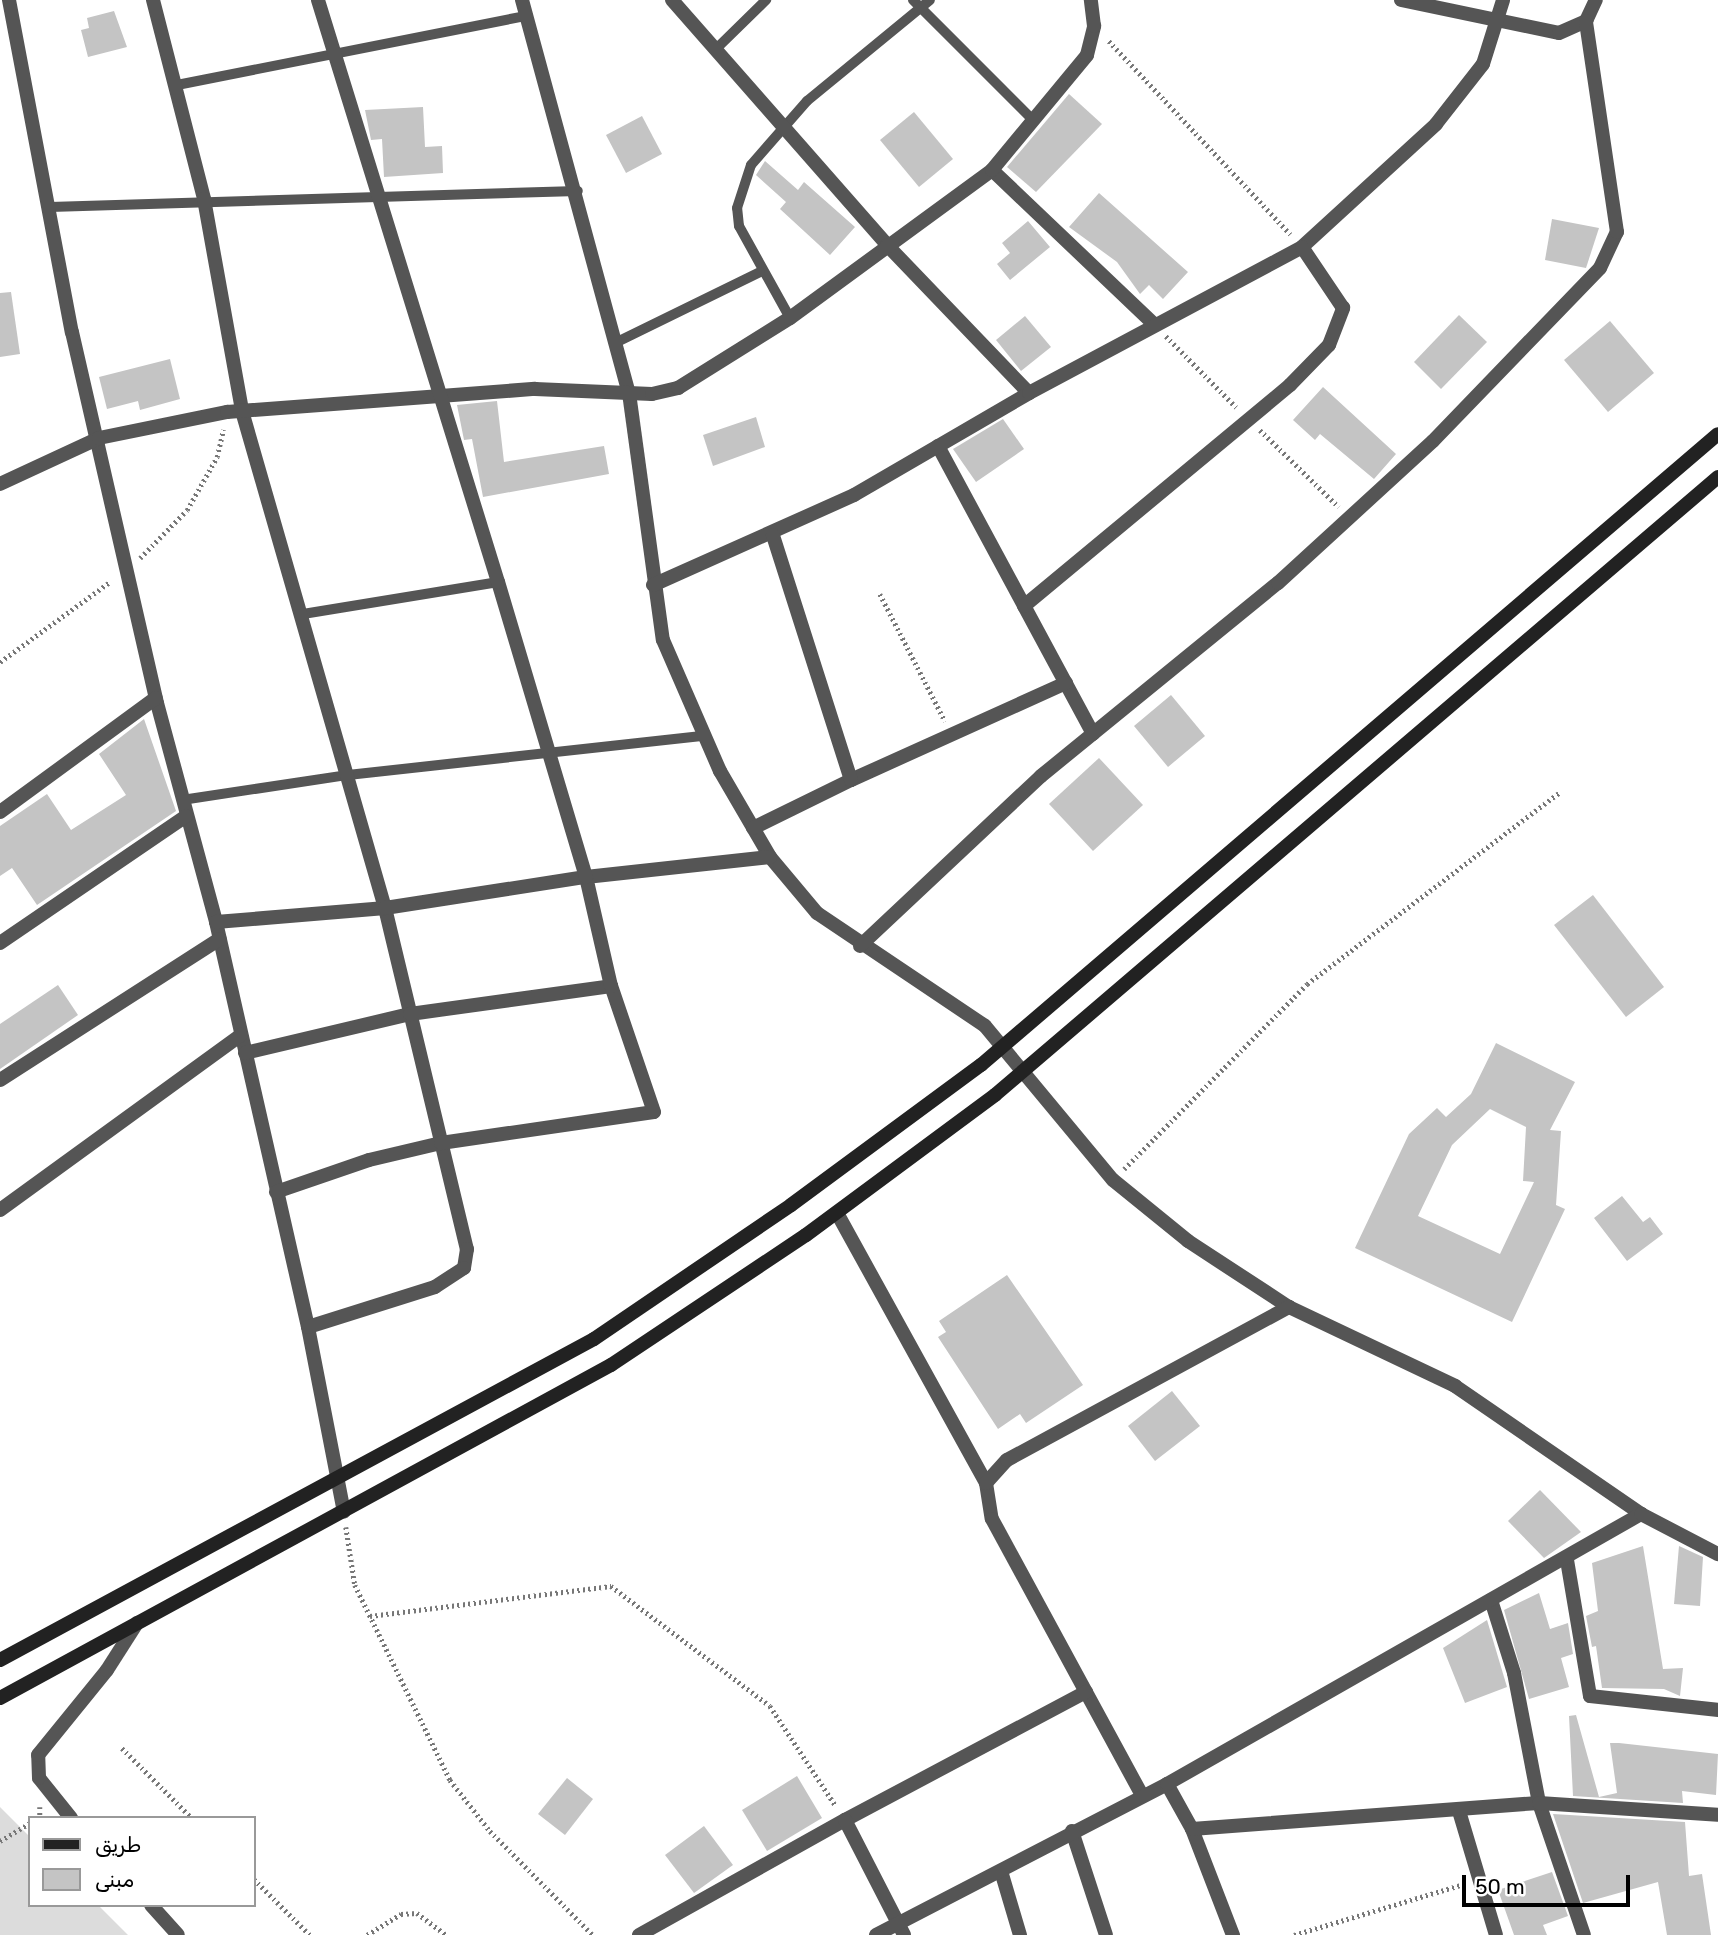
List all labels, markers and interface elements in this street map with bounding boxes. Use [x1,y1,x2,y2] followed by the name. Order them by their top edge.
[28,1816,256,1907] legend
[95,1832,141,1857] text: طريق
[1466,1862,1634,1906] scale bar
[95,1867,134,1892] text: مبنى
[1475,1874,1525,1899] text: 50 m

